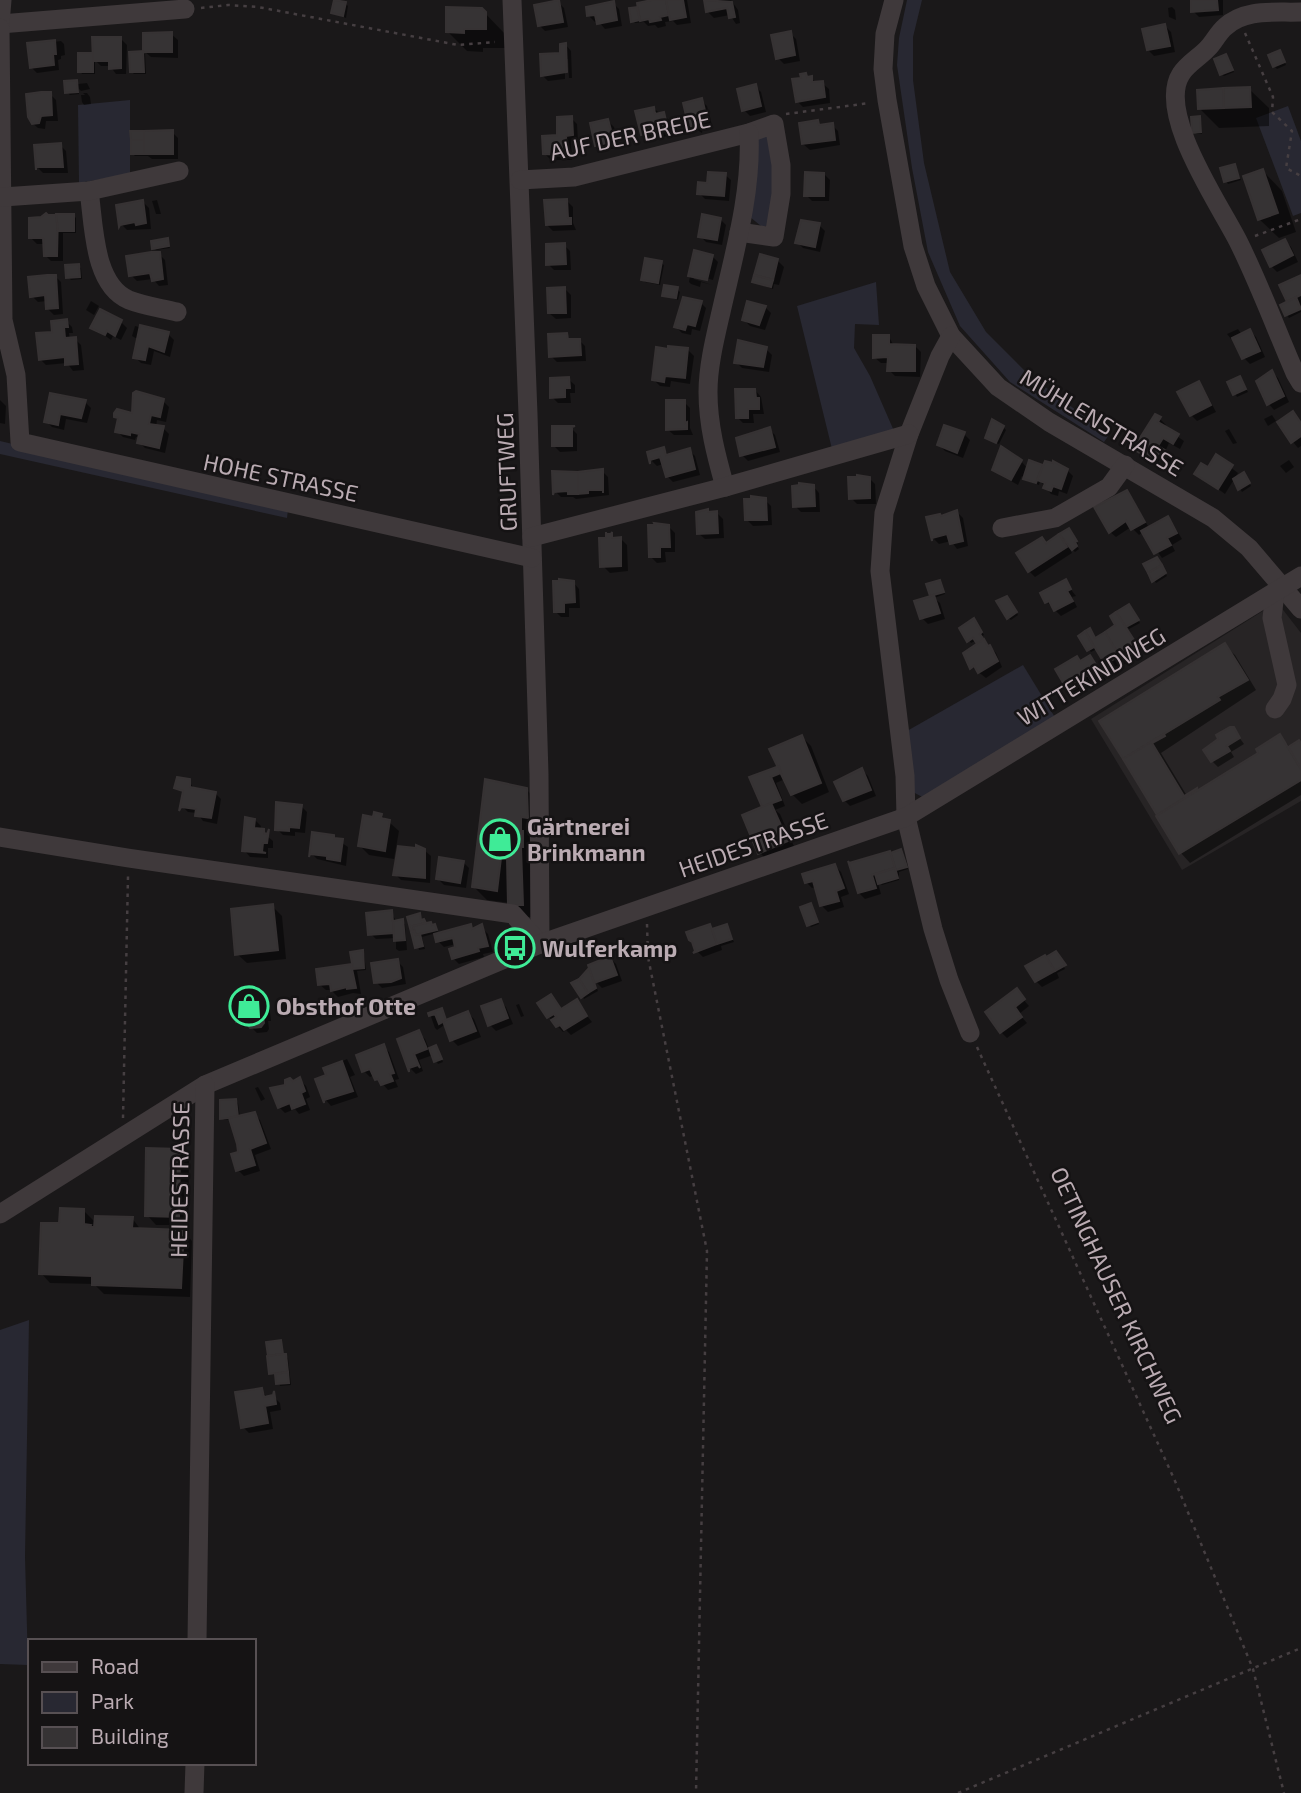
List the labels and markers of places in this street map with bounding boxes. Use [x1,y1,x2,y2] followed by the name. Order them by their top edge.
[527,812,646,866] place label: Gärtnerei Brinkmann
[479,818,521,860] shop icon: Gärtnerei Brinkmann
[494,927,536,969] bus stop icon: Wulferkamp
[542,934,677,962] place label: Wulferkamp
[228,985,270,1027] shop icon: Obsthof Otte
[276,992,416,1020] place label: Obsthof Otte

